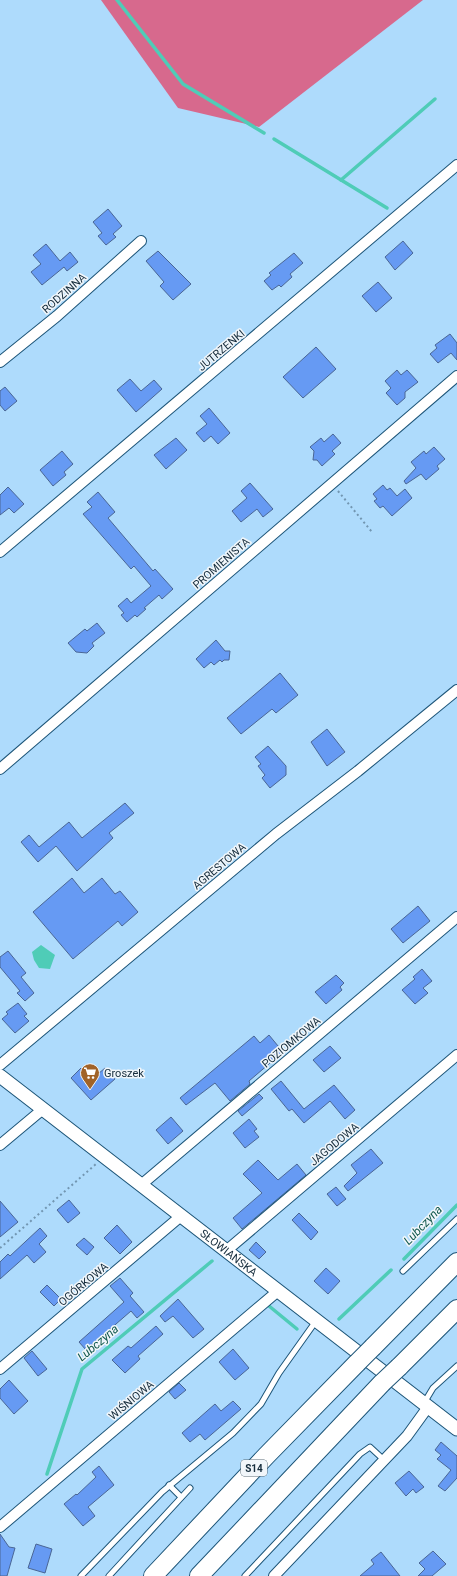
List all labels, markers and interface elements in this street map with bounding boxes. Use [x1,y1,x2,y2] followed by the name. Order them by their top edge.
[40,270,90,316] street label: RODZINNA
[195,327,247,374] street label: JUTRZENKI
[190,535,253,592] street label: PROMIENISTA
[190,840,249,892] street label: AGRESTOWA
[260,1014,324,1071] street label: POZIOMKOWA
[79,1062,101,1090] supermarket icon: Groszek
[104,1067,144,1080] place label: Groszek
[307,1120,362,1169] street label: JAGODOWA
[401,1202,445,1248] water label: Lubczyna
[197,1227,260,1280] street label: SŁOWIAŃSKA
[56,1259,111,1309] street label: OGÓRKOWA
[75,1322,121,1364] water label: Lubczyna
[106,1377,157,1423] street label: WIŚNIOWA
[241,1460,267,1476] road number: S14

